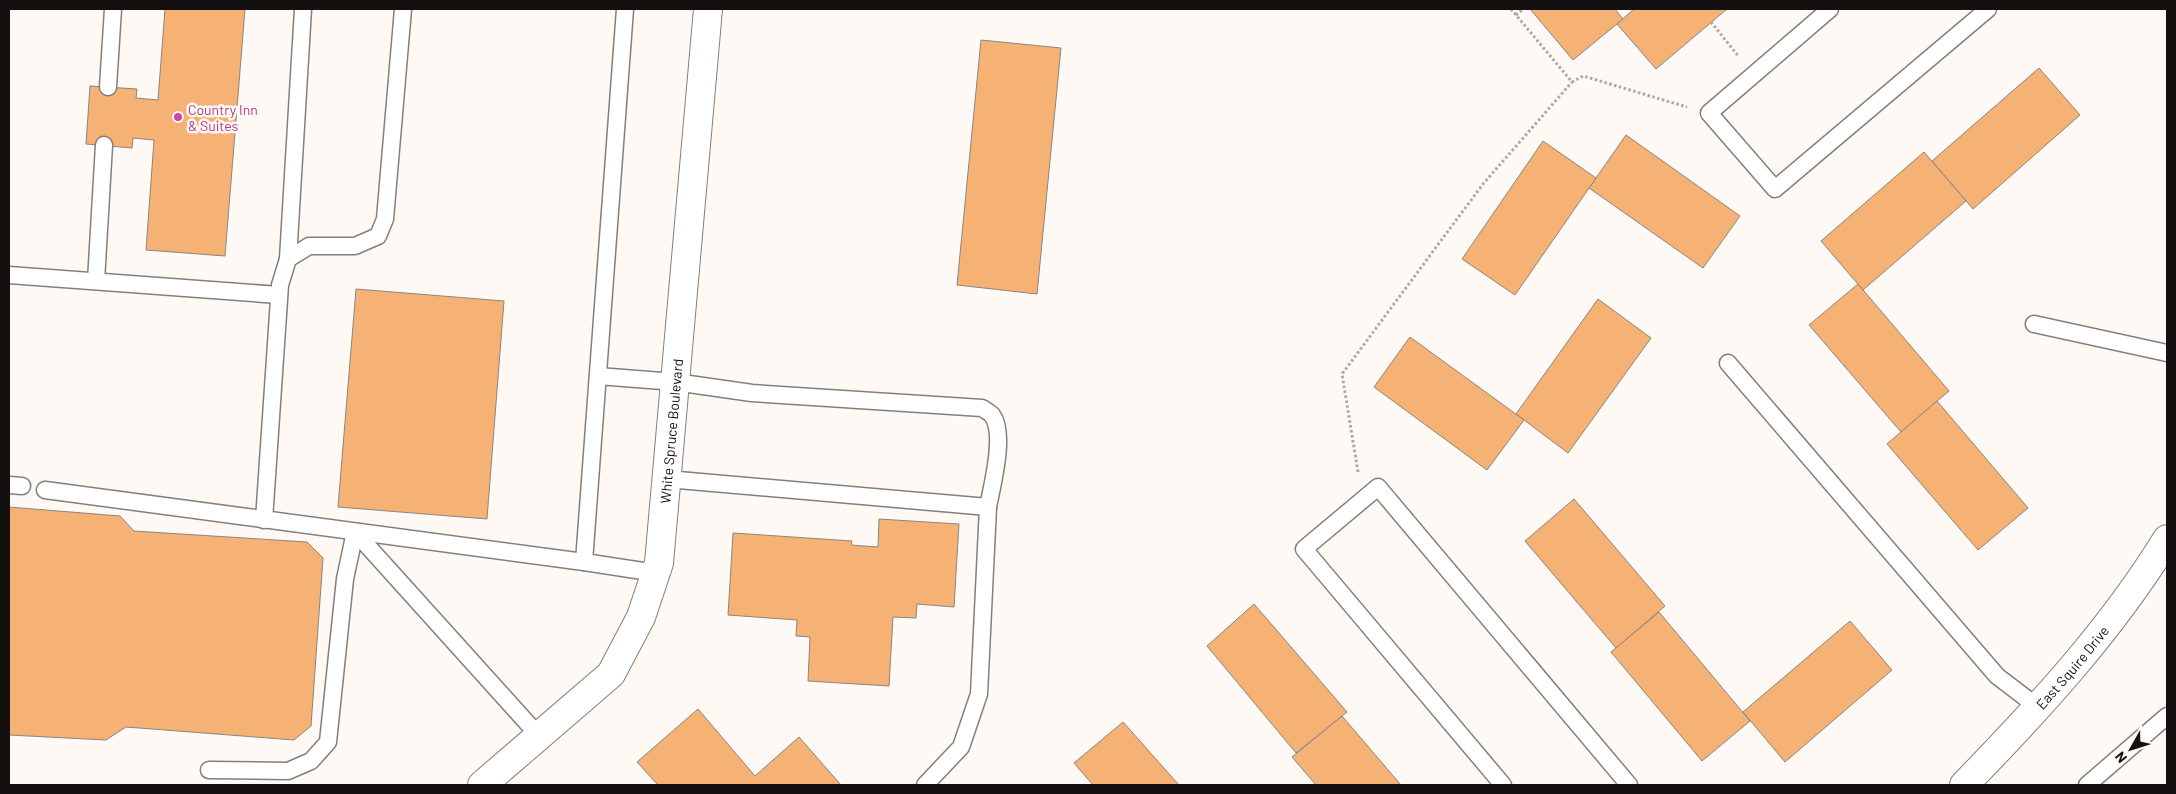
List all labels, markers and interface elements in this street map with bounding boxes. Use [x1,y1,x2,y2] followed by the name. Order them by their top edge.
[188,101,258,134] place label: Country Inn & Suites
[172,111,184,123] marker: Country Inn & Suites
[656,358,686,504] street label: White Spruce Boulevard
[2032,622,2112,712] street label: East Squire Drive
[2106,724,2156,774] north arrow
[2111,749,2130,766] text: N

